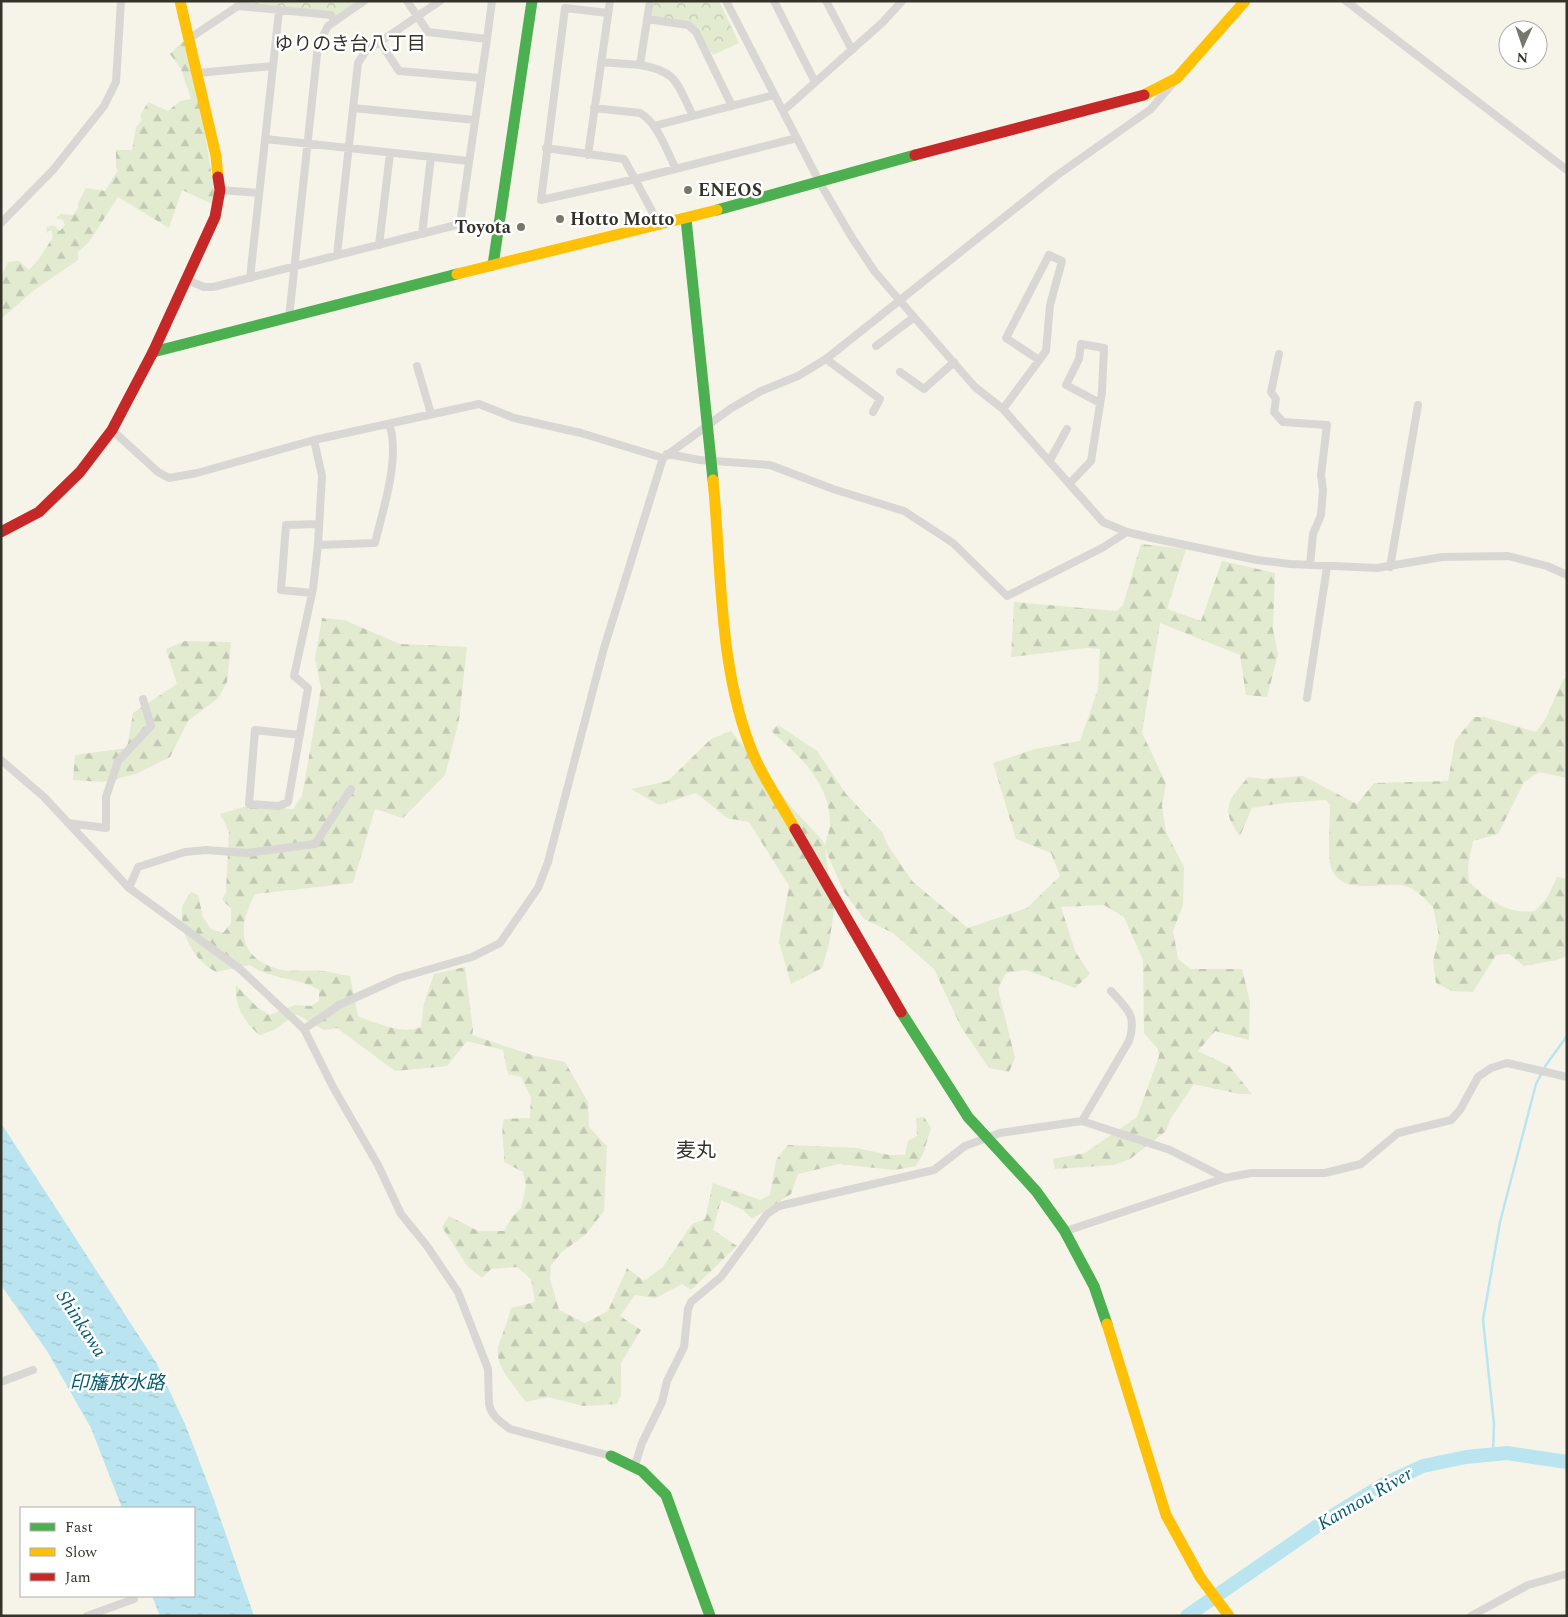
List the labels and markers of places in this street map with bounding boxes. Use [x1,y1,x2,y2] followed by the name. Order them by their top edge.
[698,177,762,204] place label: ENEOS
[682,184,694,196] marker: ENEOS
[570,206,675,233] place label: Hotto Motto
[554,213,566,225] marker: Hotto Motto
[455,214,512,241] place label: Toyota
[515,221,527,233] marker: Toyota

